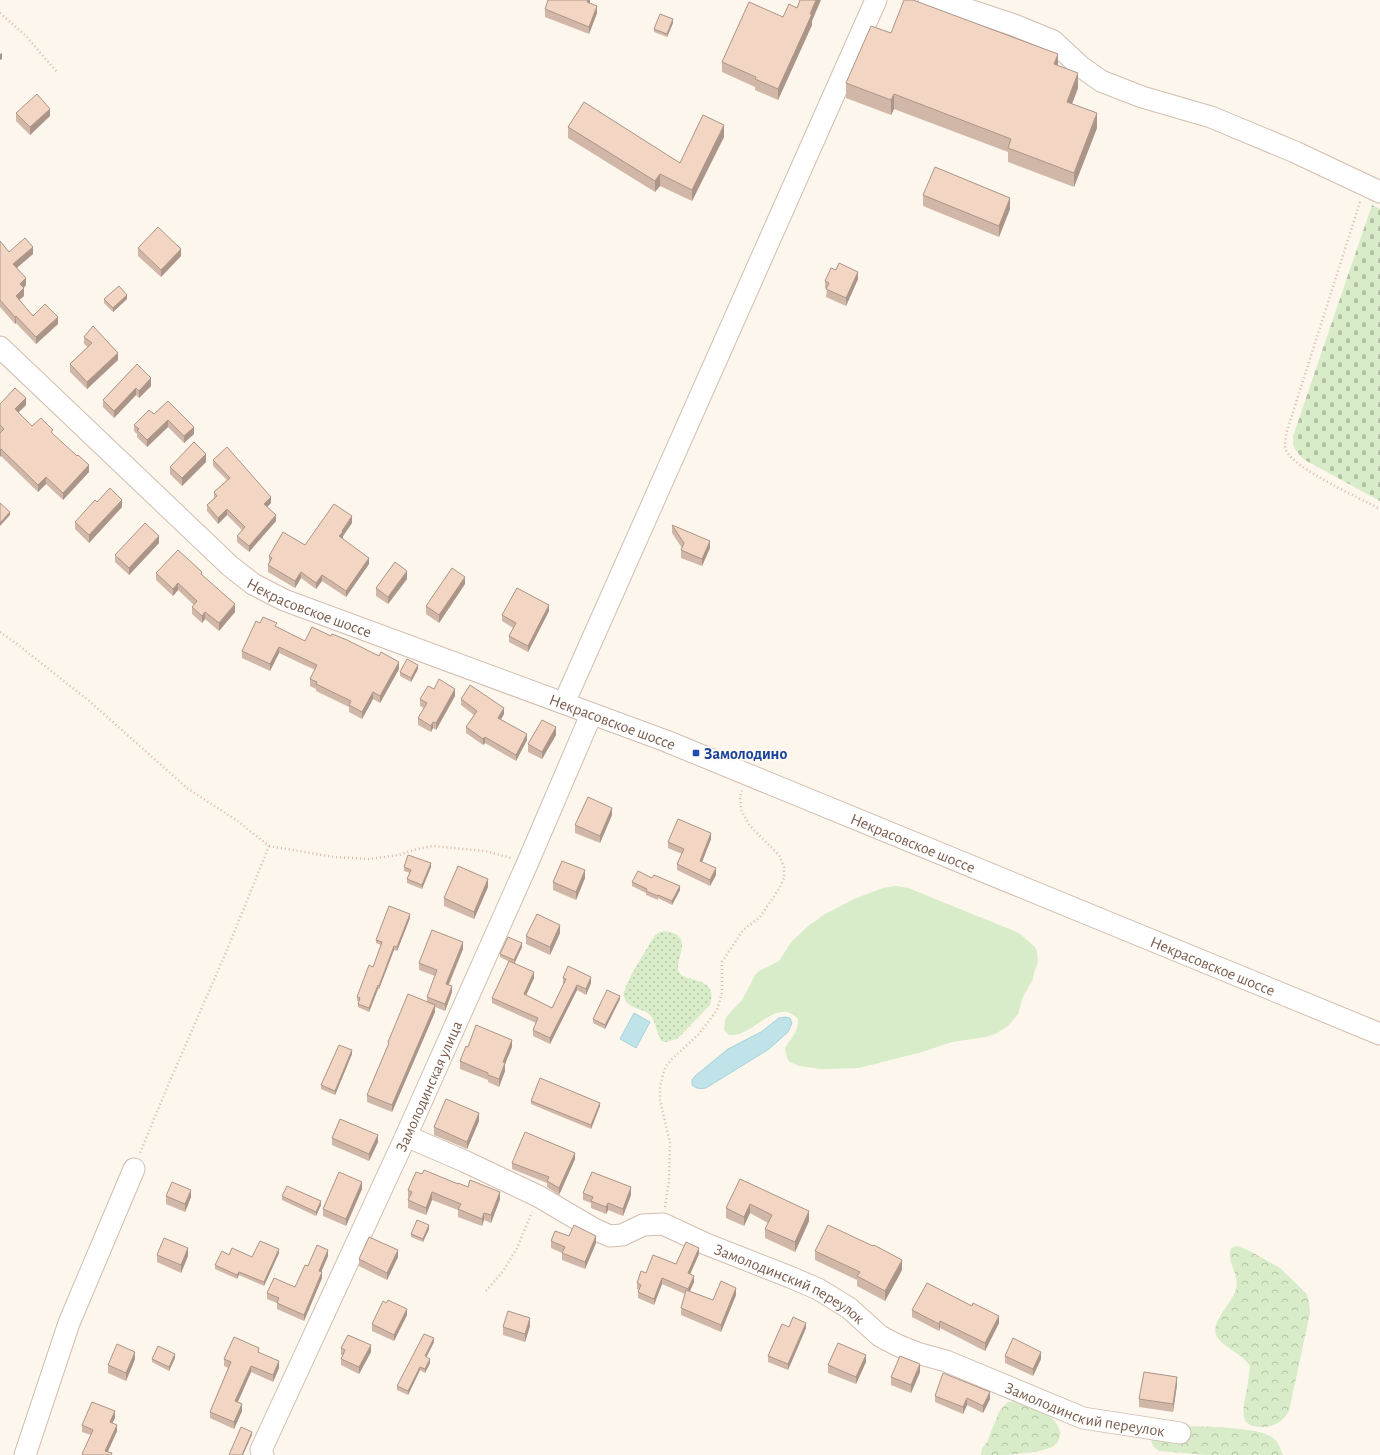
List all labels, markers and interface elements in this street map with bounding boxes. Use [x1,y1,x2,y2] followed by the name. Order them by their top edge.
[244,575,374,641] street label: Некрасовское шоссе
[547,692,678,753] street label: Некрасовское шоссе
[704,746,787,762] place label: Замолодино
[691,748,701,758] marker: Замолодино
[848,811,977,876] street label: Некрасовское шоссе
[1148,934,1277,999] street label: Некрасовское шоссе
[393,1019,465,1154] street label: Замолодинская улица
[712,1241,868,1328] street label: Замолодинский переулок
[1003,1380,1166,1440] street label: Замолодинский переулок

